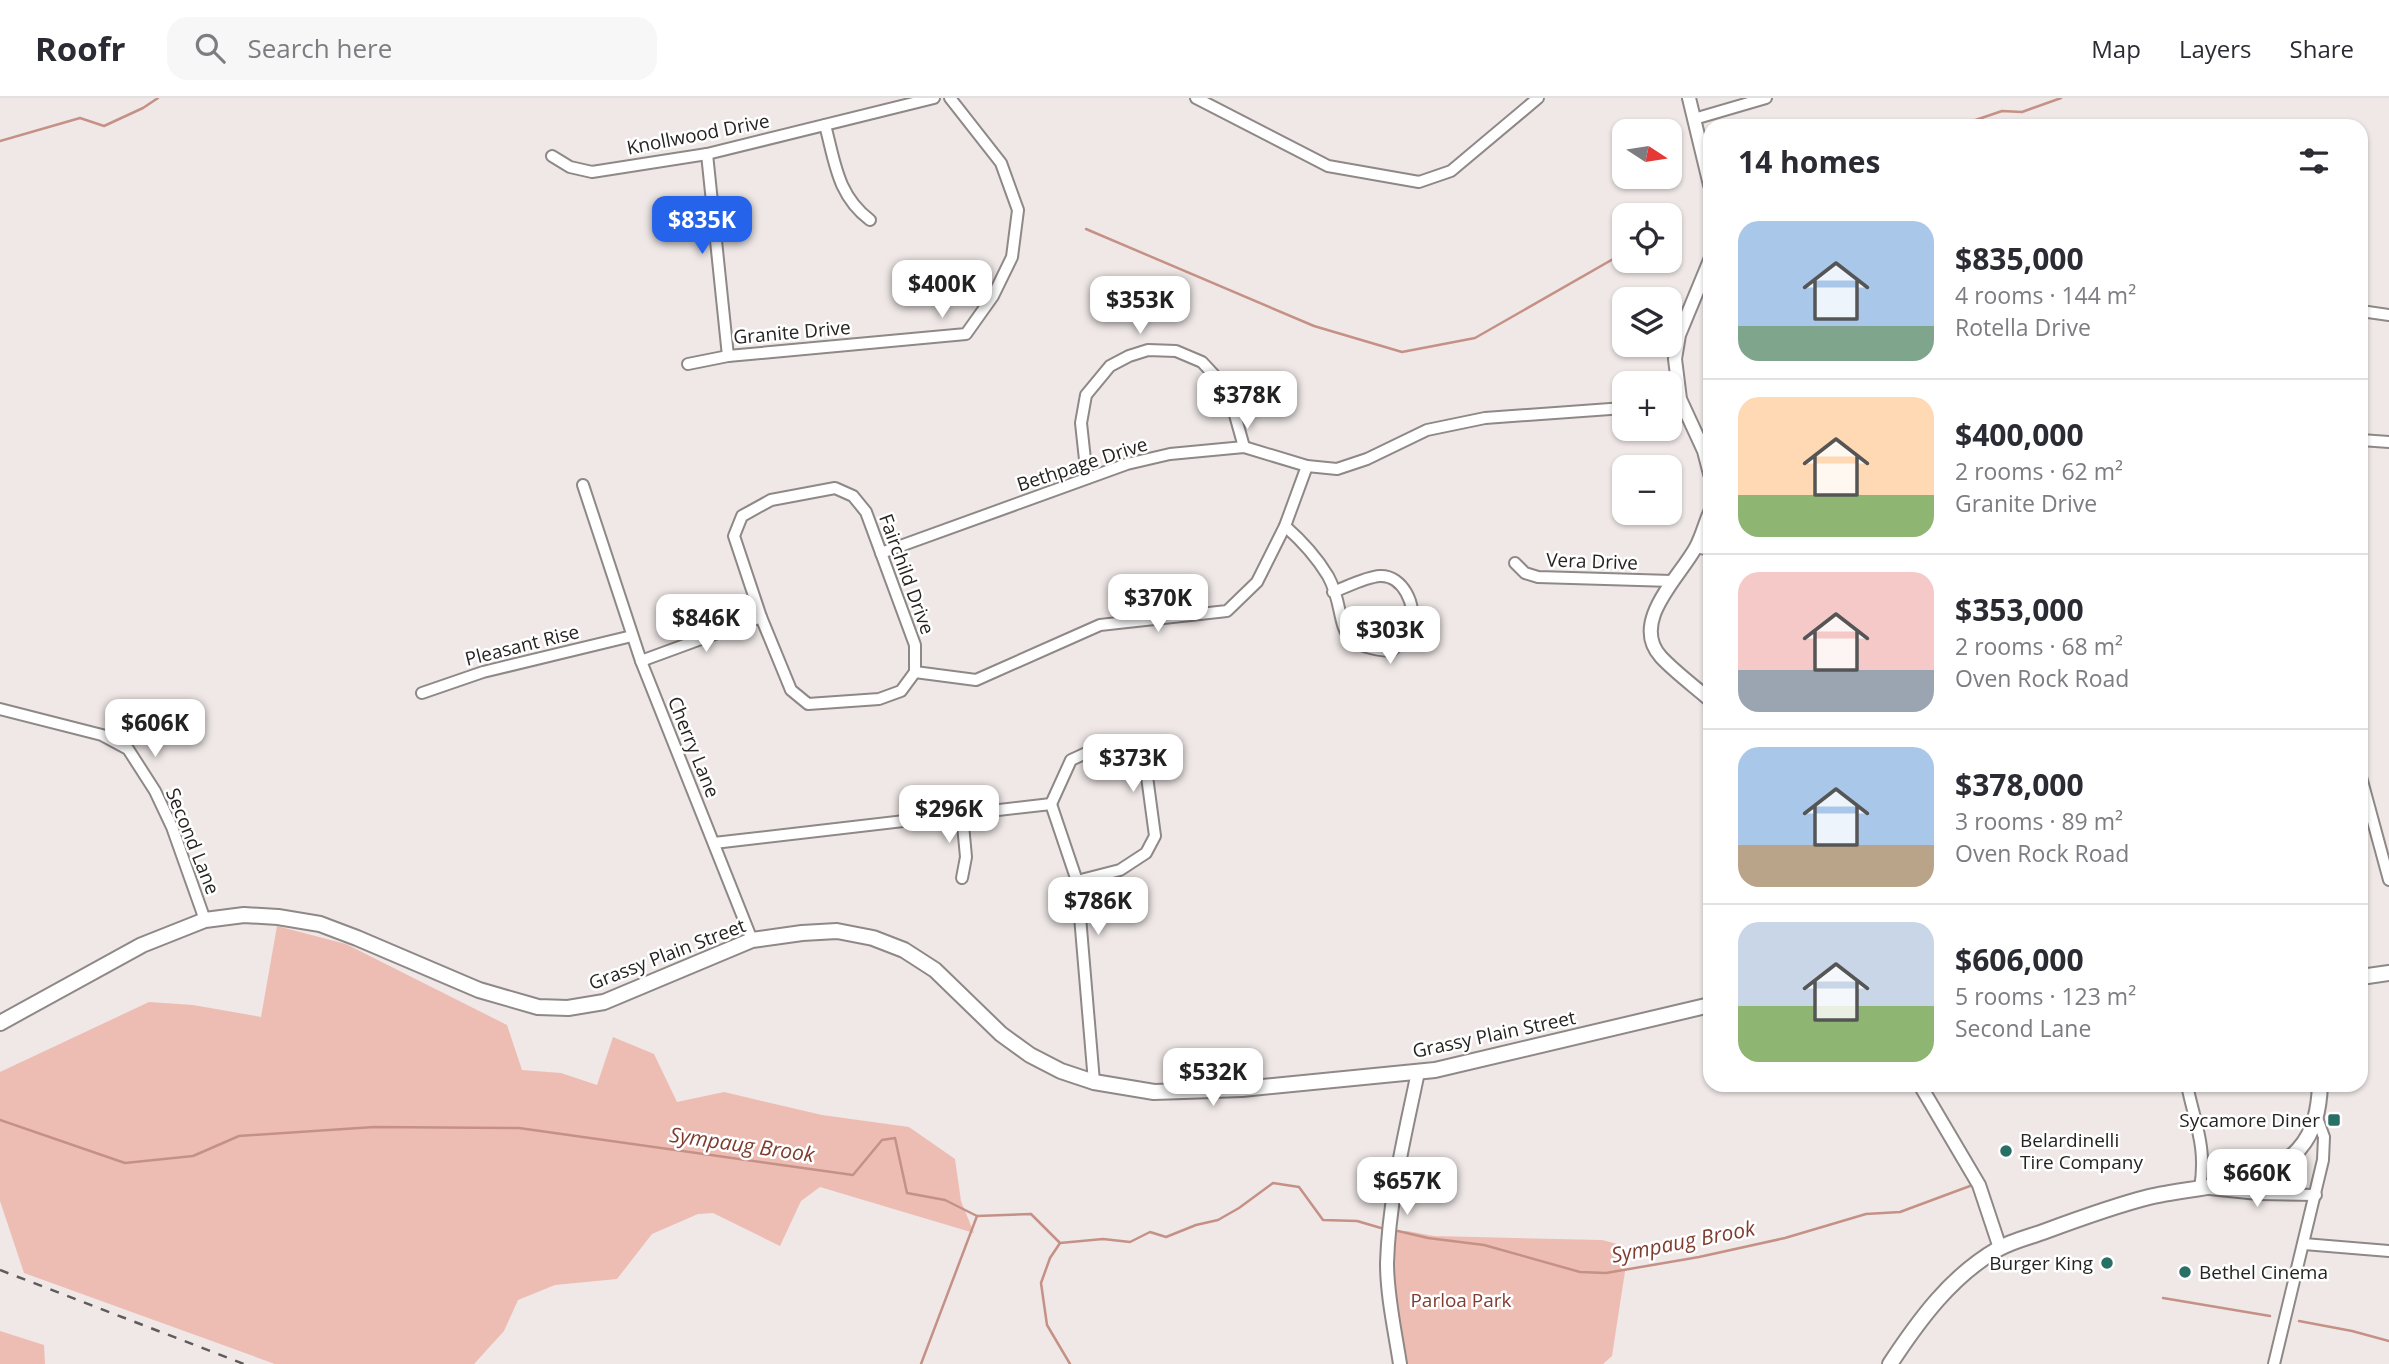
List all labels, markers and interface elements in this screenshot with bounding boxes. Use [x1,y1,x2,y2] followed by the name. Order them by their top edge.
[167,17,657,80] search box
[35,26,125,71] text: Roofr
[191,29,229,67] icon: search
[247,30,392,66] text: Search here
[2091,32,2141,65] text: Map
[2179,32,2252,65] text: Layers
[2290,32,2354,65] text: Share
[624,107,772,161] street label: Knollwood Drive
[1612,119,1682,189] north arrow
[1612,119,1682,525] map controls
[1738,141,1881,182] text: 14 homes
[2295,142,2333,180] icon: filters
[653,197,751,256] pin: $835K
[668,203,736,235] text: $835K
[1612,203,1682,273] button: locate
[1955,238,2084,279] text: $835,000
[1794,249,1878,333] icon: home
[893,260,991,320] pin: $400K
[908,267,976,299] text: $400K
[1091,276,1189,336] pin: $353K
[1955,279,2136,311] text: 4 rooms · 144 m²
[1106,283,1174,315] text: $353K
[1612,287,1682,357] button: layers
[1955,311,2091,343] text: Rotella Drive
[732,314,852,350] street label: Granite Drive
[1612,371,1682,441] button: +
[1198,372,1296,431] pin: $378K
[1213,378,1281,410] text: $378K
[1955,414,2084,455] text: $400,000
[1794,425,1878,509] icon: home
[1013,431,1151,497] street label: Bethpage Drive
[1612,455,1682,525] button: −
[1955,455,2123,487] text: 2 rooms · 62 m²
[1955,487,2097,519] text: Granite Drive
[873,510,941,638] street label: Fairchild Drive
[1546,546,1638,576] street label: Vera Drive
[1109,574,1207,634] pin: $370K
[1124,581,1192,613] text: $370K
[1955,589,2084,630] text: $353,000
[657,594,755,654] pin: $846K
[1794,600,1878,684] icon: home
[672,601,740,633] text: $846K
[1341,606,1439,666] pin: $303K
[1356,613,1424,645] text: $303K
[462,618,582,672] street label: Pleasant Rise
[1955,630,2123,662] text: 2 rooms · 68 m²
[1955,662,2129,694] text: Oven Rock Road
[662,692,726,802] street label: Cherry Lane
[106,700,204,759] pin: $606K
[121,706,189,738] text: $606K
[1084,734,1182,794] pin: $373K
[1099,741,1167,773] text: $373K
[1955,764,2084,805] text: $378,000
[1794,775,1878,859] icon: home
[160,784,226,898] street label: Second Lane
[900,786,998,845] pin: $296K
[915,792,983,824] text: $296K
[1955,805,2123,837] text: 3 rooms · 89 m²
[1955,837,2129,869] text: Oven Rock Road
[1049,878,1147,937] pin: $786K
[1064,884,1132,916] text: $786K
[585,912,749,996] street label: Grassy Plain Street
[1955,939,2084,980] text: $606,000
[1794,950,1878,1034] icon: home
[1955,980,2136,1012] text: 5 rooms · 123 m²
[1410,1004,1578,1064] street label: Grassy Plain Street
[1955,1012,2091,1044] text: Second Lane
[1164,1048,1262,1108] pin: $532K
[1179,1055,1247,1087] text: $532K
[2179,1107,2320,1133] place label: Sycamore Diner
[2326,1112,2342,1128] marker: Sycamore Diner
[668,1120,817,1168] water label: Sympaug Brook
[2020,1127,2143,1175] place label: Belardinelli Tire Company
[1998,1143,2014,1159] marker: Belardinelli Tire Company
[2208,1150,2306,1209] pin: $660K
[2223,1156,2291,1188] text: $660K
[1358,1158,1456,1217] pin: $657K
[1373,1164,1441,1196] text: $657K
[1609,1213,1758,1269] water label: Sympaug Brook
[1989,1250,2093,1276] place label: Burger King
[2099,1255,2115,1271] marker: Burger King
[2199,1259,2328,1285] place label: Bethel Cinema
[2177,1264,2193,1280] marker: Bethel Cinema
[1410,1287,1512,1313] park label: Parloa Park

